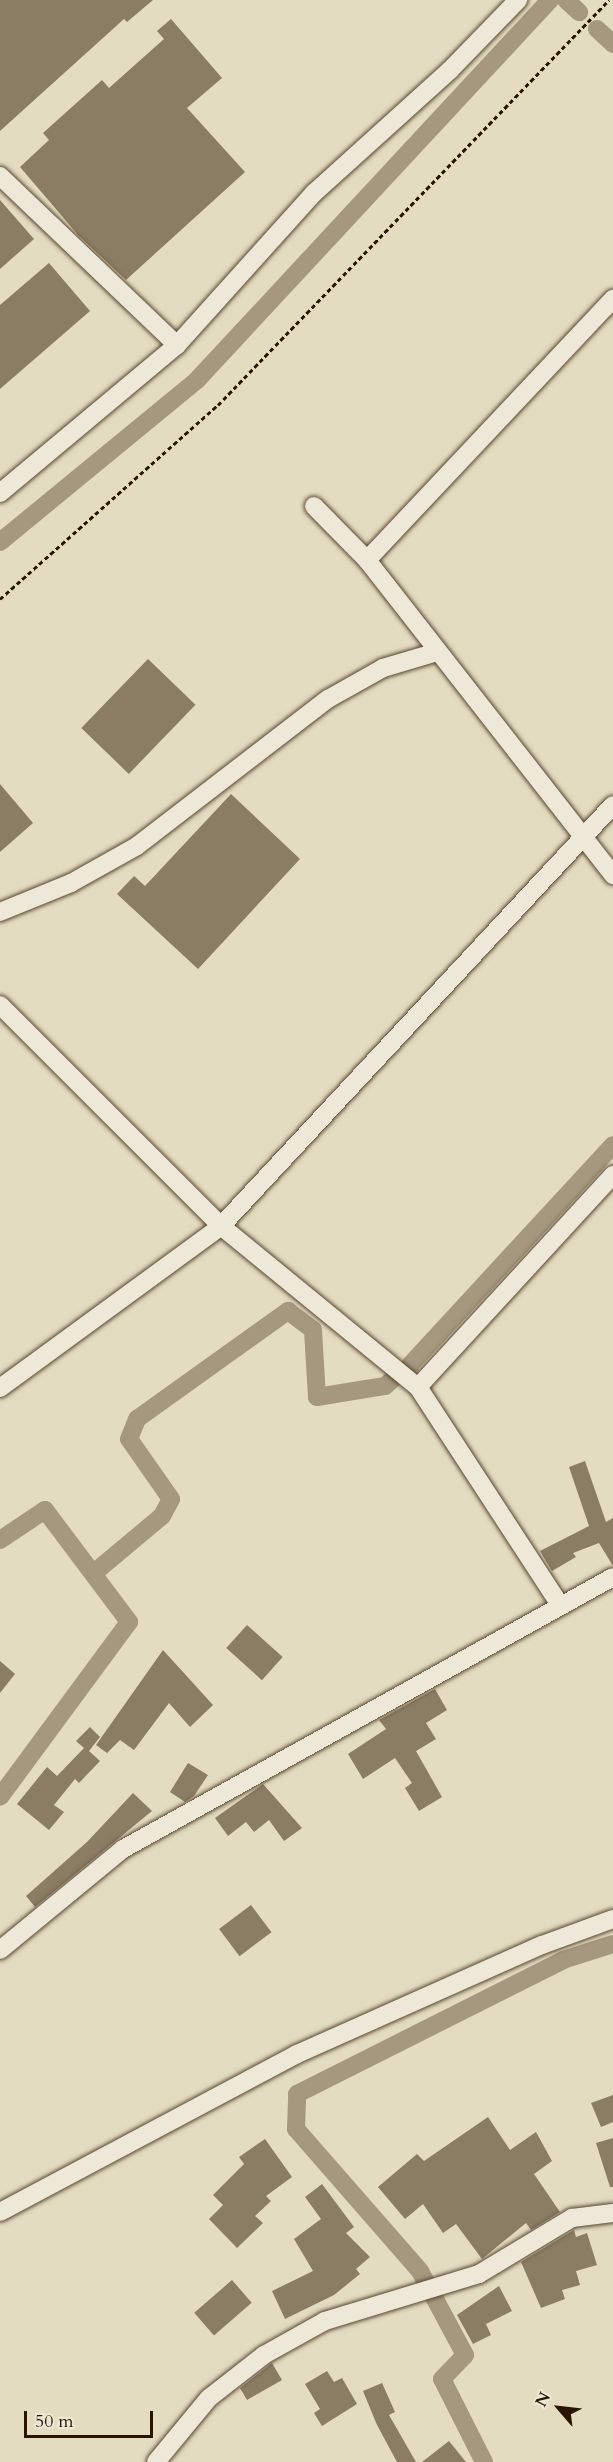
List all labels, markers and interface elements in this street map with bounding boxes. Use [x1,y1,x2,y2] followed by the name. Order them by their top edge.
[529,2378,589,2438] north arrow
[530,2388,556,2411] text: N
[27,2399,156,2437] scale bar
[35,2409,74,2434] text: 50 m

